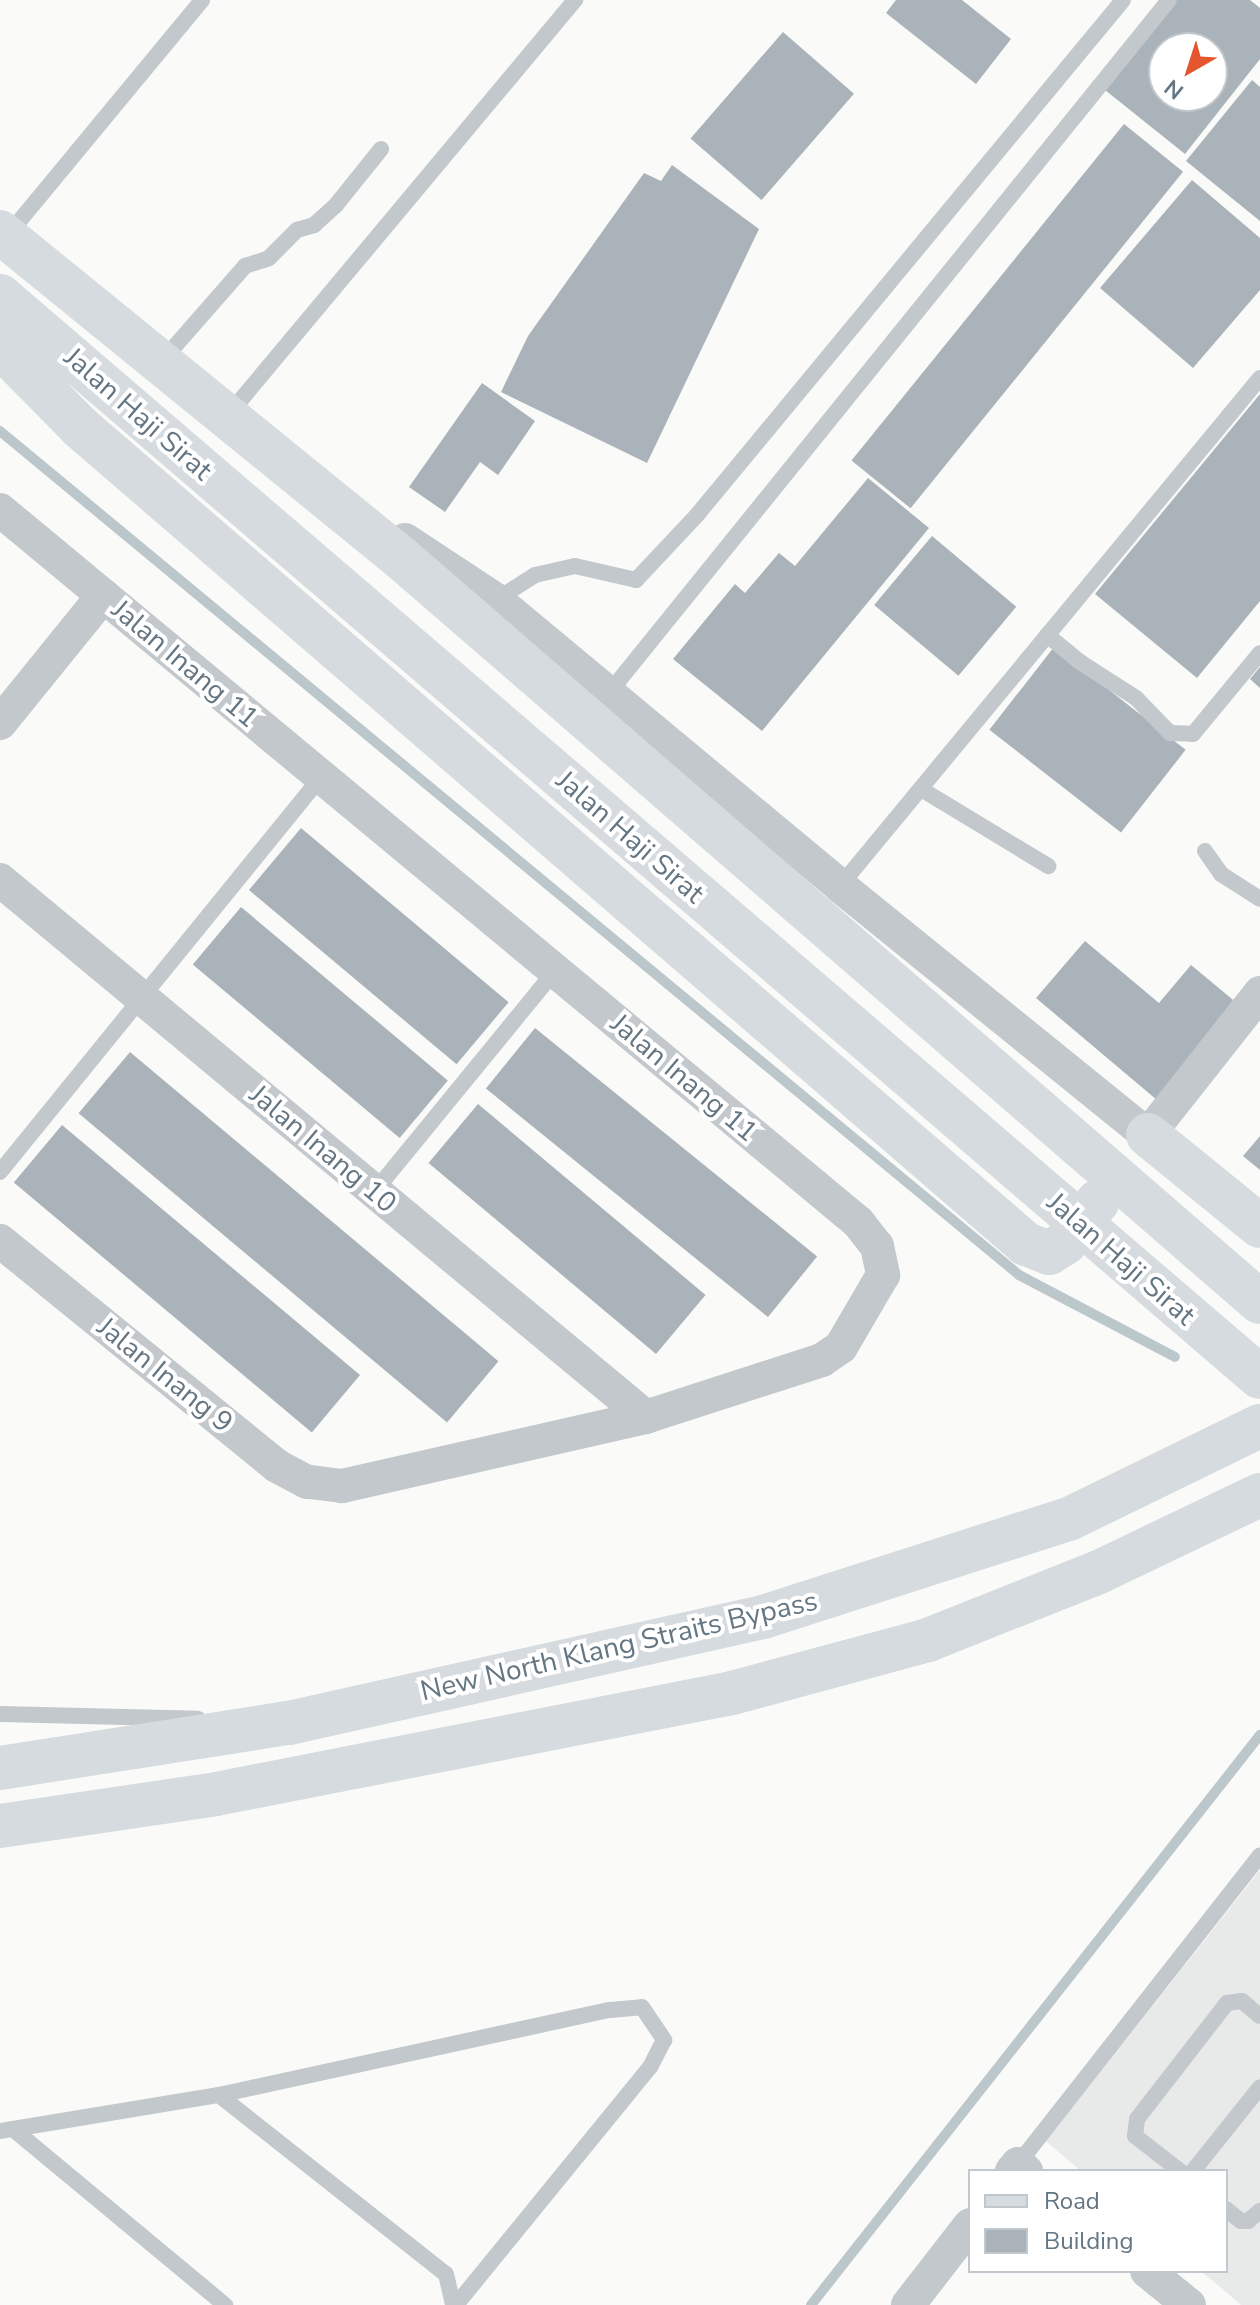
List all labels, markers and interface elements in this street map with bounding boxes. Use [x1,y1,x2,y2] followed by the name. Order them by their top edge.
[1148,32,1228,112] north arrow
[1158,72,1190,106] text: N
[57,341,219,487] street label: Jalan Haji Sirat
[105,593,265,735] street label: Jalan Inang 11
[549,764,711,910] street label: Jalan Haji Sirat
[604,1007,764,1149] street label: Jalan Inang 11
[243,1078,403,1220] street label: Jalan Inang 10
[1040,1186,1202,1332] street label: Jalan Haji Sirat
[91,1310,239,1440] street label: Jalan Inang 9
[417,1584,821,1708] street label: New North Klang Straits Bypass
[968,2169,1228,2273] legend
[1044,2185,1100,2217] text: Road
[1044,2225,1134,2257] text: Building

